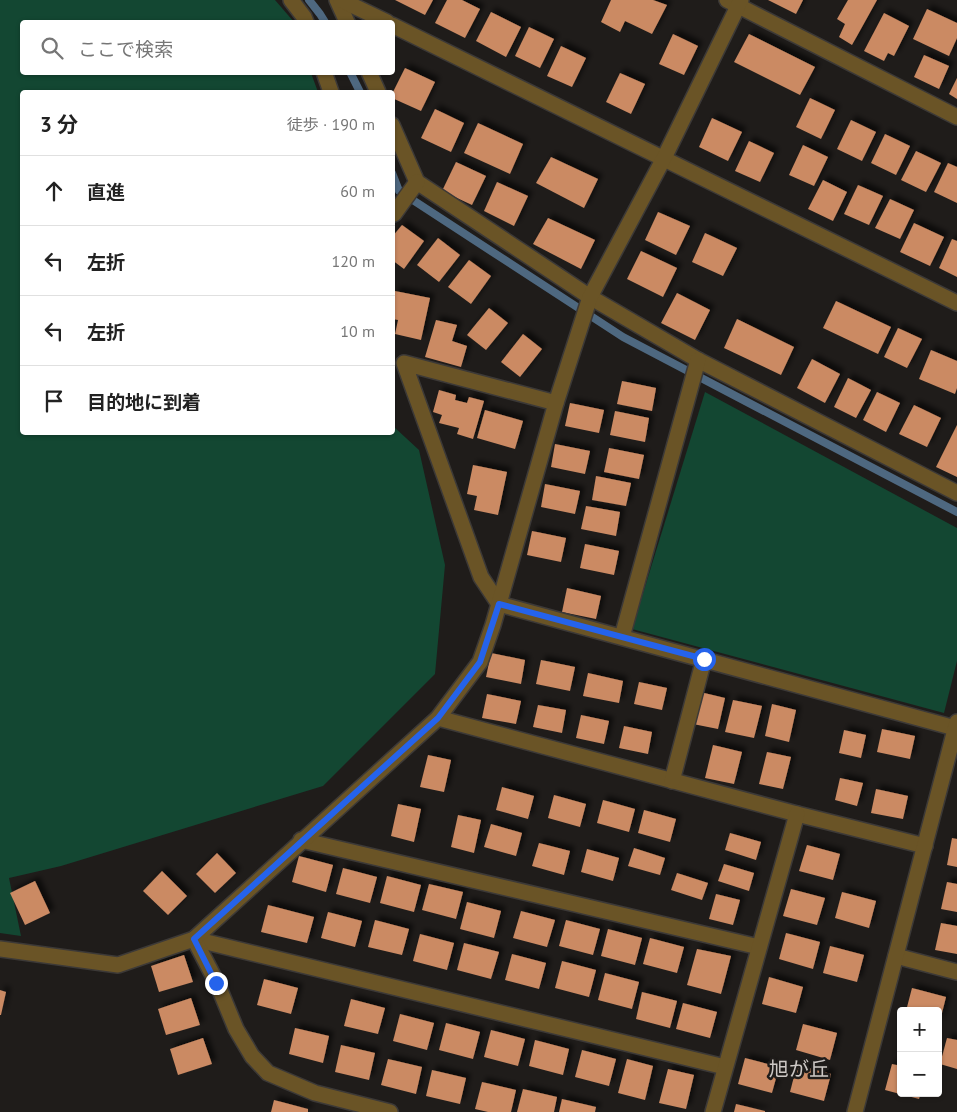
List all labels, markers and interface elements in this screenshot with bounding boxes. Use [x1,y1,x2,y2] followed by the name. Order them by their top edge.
[20,20,395,75] search box
[38,34,66,62] icon: search
[78,37,173,61] text: ここで検索
[40,111,78,138] text: 3 分
[287,114,375,134] text: 徒歩 · 190 m
[40,177,68,205] icon: ahead
[87,180,125,204] text: 直進
[340,181,375,201] text: 60 m
[40,247,68,275] icon: left
[87,250,125,274] text: 左折
[332,251,375,271] text: 120 m
[40,317,68,345] icon: left
[87,320,125,344] text: 左折
[340,321,375,341] text: 10 m
[40,387,68,415] icon: arrive
[87,390,201,414] text: 目的地に到着
[693,648,716,671] route start
[205,972,228,995] route end
[897,1007,942,1097] map controls
[897,1007,942,1052] button: +
[897,1052,942,1097] button: −
[769,1056,829,1082] district label: 旭が丘

